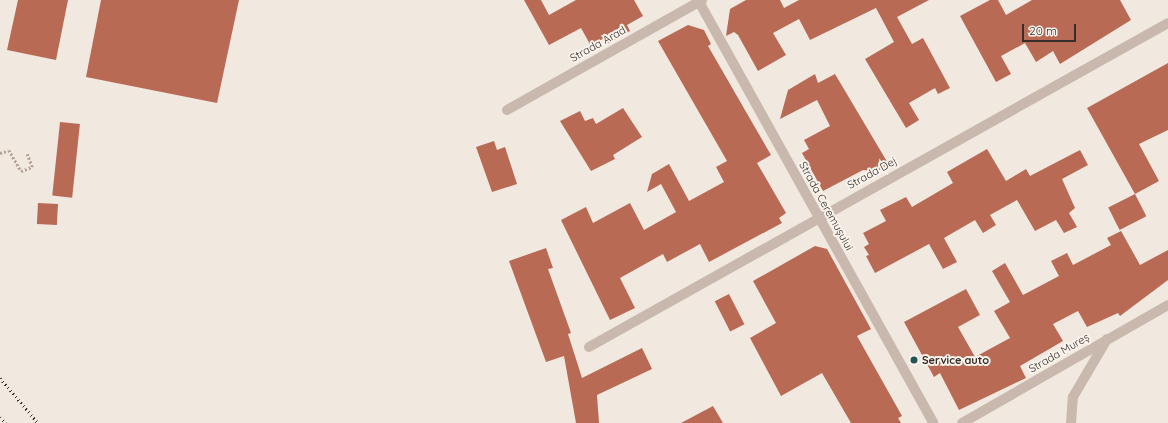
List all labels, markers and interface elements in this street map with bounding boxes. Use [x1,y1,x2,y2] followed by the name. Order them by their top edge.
[1024,16,1078,42] scale bar
[568,23,628,65] street label: Strada Arad
[1029,23,1057,38] text: 20 m
[845,154,899,192] street label: Strada Dej
[796,159,856,253] street label: Strada Ceremușului
[1026,330,1092,376] street label: Strada Mureș
[922,353,989,367] place label: Service auto
[909,355,919,365] marker: Service auto

